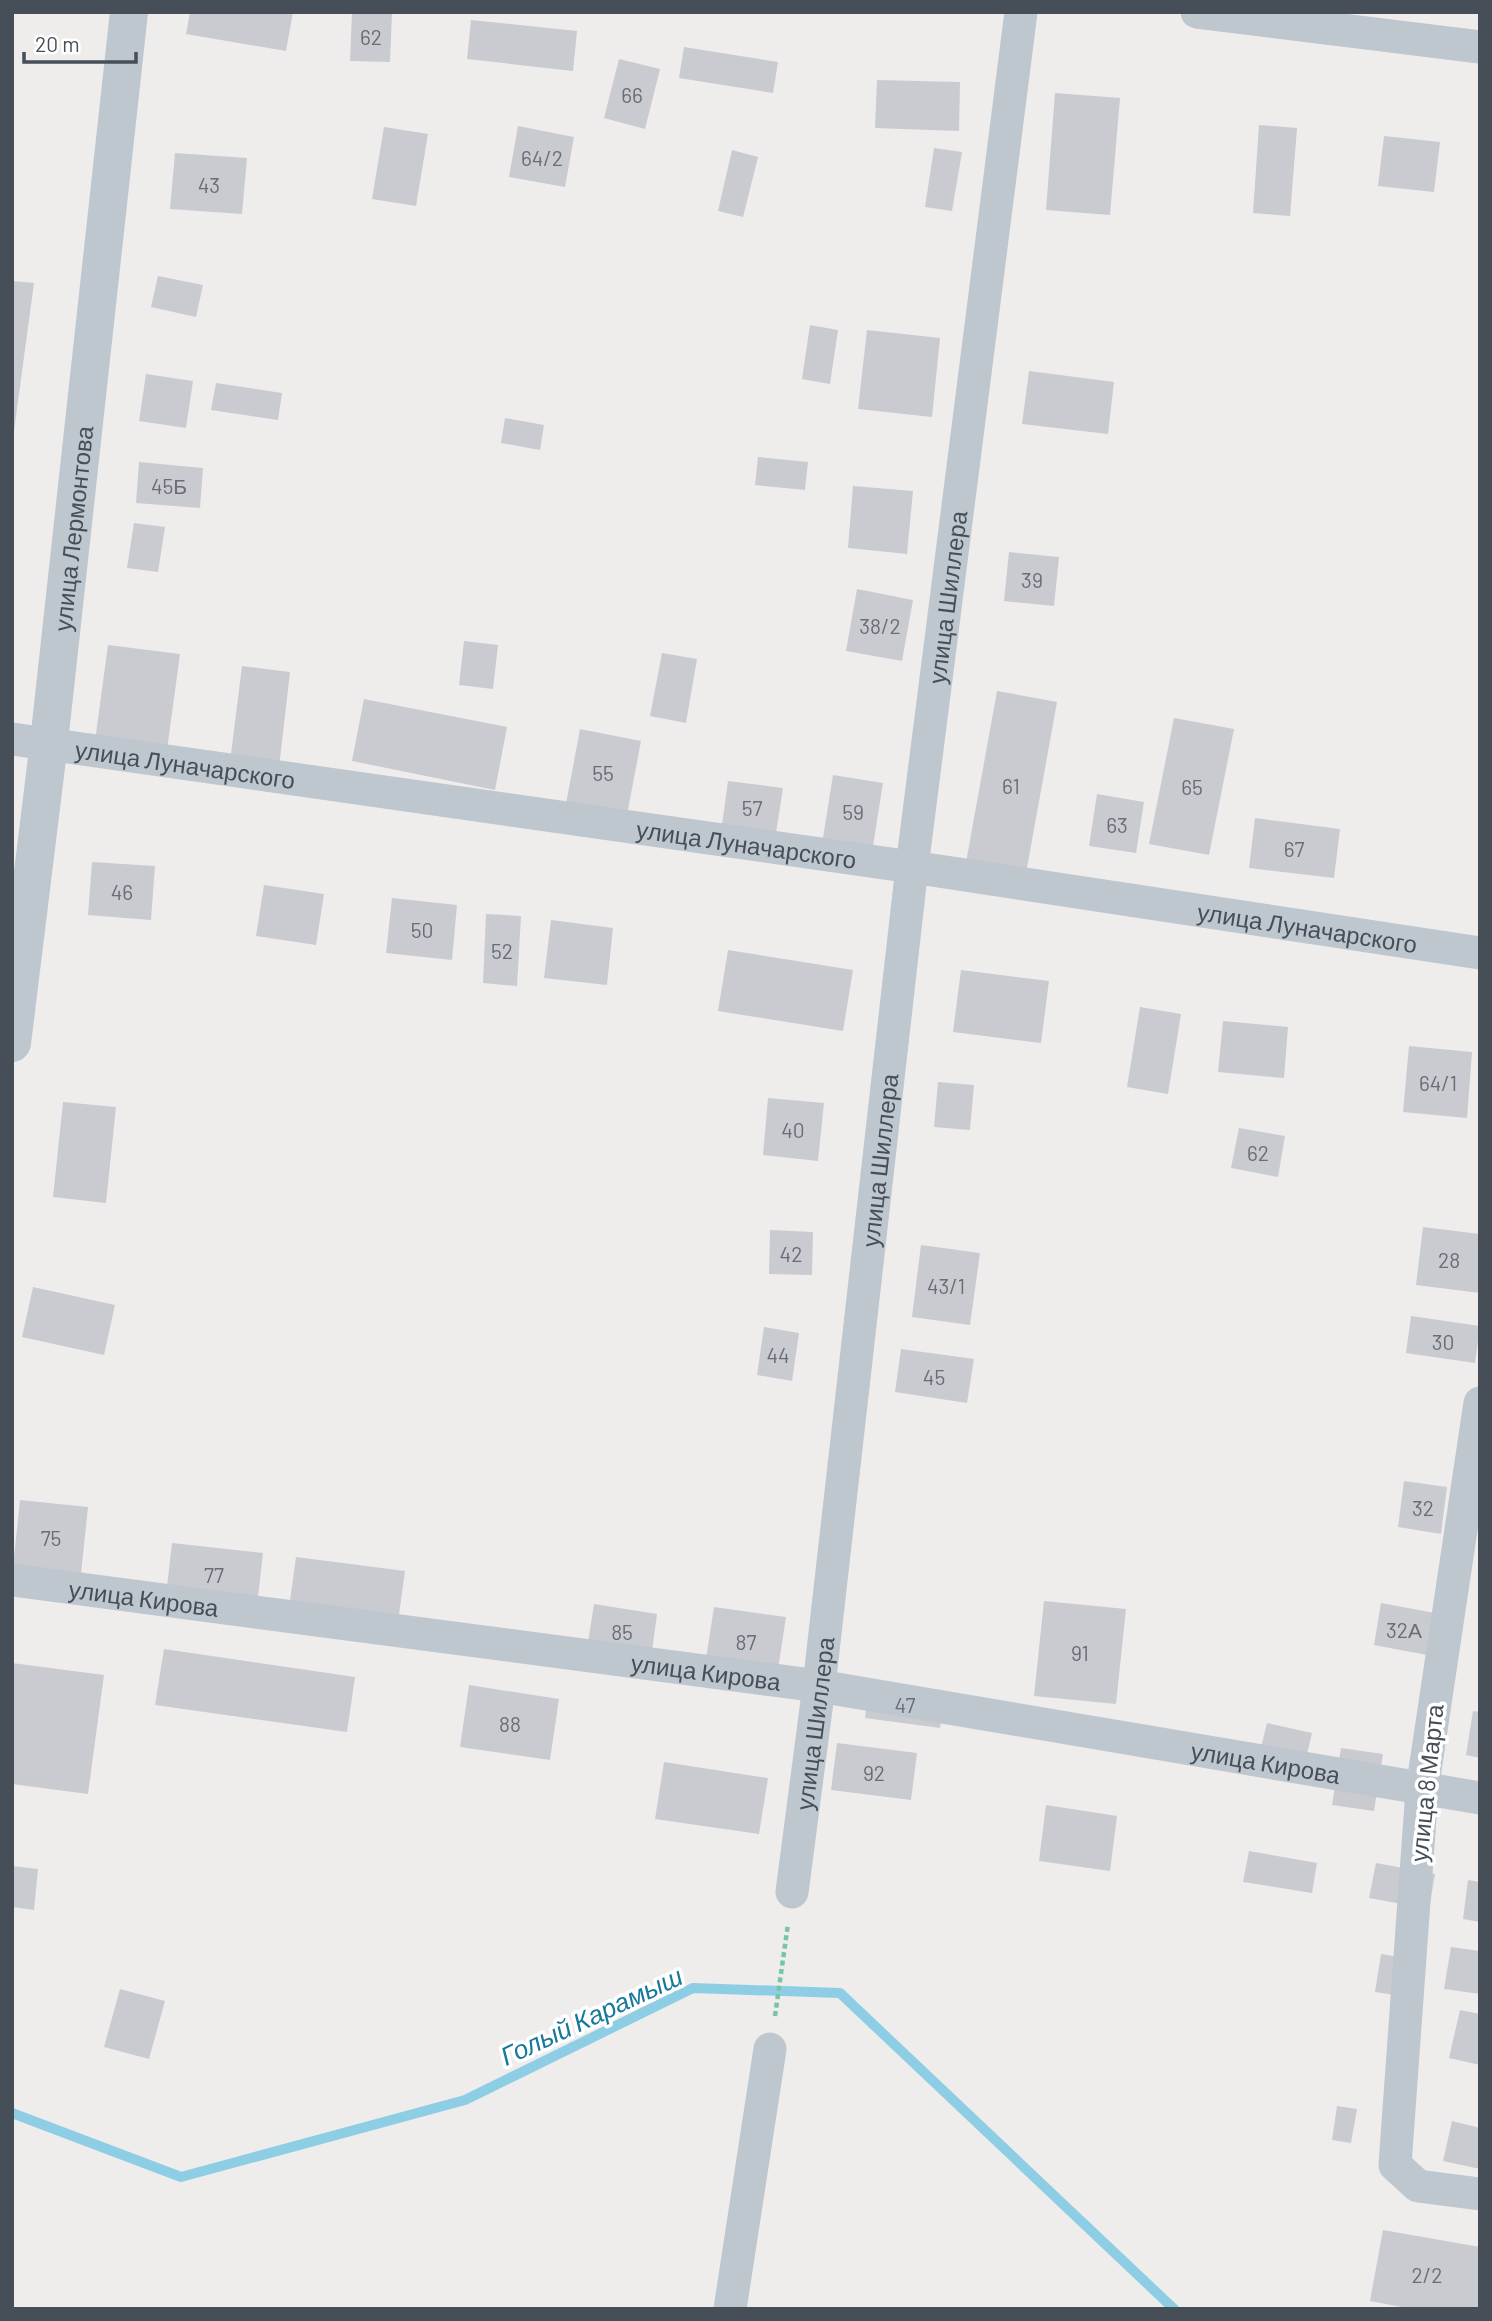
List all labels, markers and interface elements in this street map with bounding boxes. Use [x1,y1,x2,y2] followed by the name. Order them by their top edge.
[24,21,136,65] scale bar
[360,24,382,49] house number: 62
[35,31,80,56] text: 20 m
[621,82,643,107] house number: 66
[521,145,563,170] house number: 64/2
[198,172,220,197] house number: 43
[47,424,98,633] street label: улица Лермонтова
[151,473,187,498] house number: 45Б
[921,508,972,686] street label: улица Шиллера
[1021,567,1043,592] house number: 39
[859,613,901,638] house number: 38/2
[73,734,297,794] street label: улица Луначарского
[592,760,614,785] house number: 55
[1002,773,1020,798] house number: 61
[1181,774,1203,799] house number: 65
[742,795,762,820] house number: 57
[842,799,864,824] house number: 59
[1106,812,1128,837] house number: 63
[635,813,859,873] street label: улица Луначарского
[1284,836,1304,861] house number: 67
[111,879,133,904] house number: 46
[1196,896,1419,958] street label: улица Луначарского
[411,917,433,942] house number: 50
[491,938,513,963] house number: 52
[1419,1070,1457,1095] house number: 64/1
[854,1071,903,1248] street label: улица Шиллера
[781,1117,805,1142] house number: 40
[1247,1140,1269,1165] house number: 62
[780,1241,802,1266] house number: 42
[1438,1247,1460,1272] house number: 28
[927,1273,965,1298] house number: 43/1
[1432,1329,1454,1354] house number: 30
[766,1342,790,1367] house number: 44
[923,1364,945,1389] house number: 45
[1412,1495,1434,1520] house number: 32
[41,1525,61,1550] house number: 75
[204,1562,224,1587] house number: 77
[67,1573,221,1622] street label: улица Кирова
[1386,1617,1422,1642] house number: 32А
[611,1619,633,1644] house number: 85
[736,1629,757,1654] house number: 87
[788,1635,839,1812] street label: улица Шиллера
[1071,1640,1089,1665] house number: 91
[629,1647,783,1695] street label: улица Кирова
[895,1692,916,1717] house number: 47
[1403,1702,1449,1863] street label: улица 8 Марта
[499,1711,521,1736] house number: 88
[1189,1735,1343,1789] street label: улица Кирова
[863,1760,885,1785] house number: 92
[495,1959,687,2071] water label: Голый Карамыш
[1412,2262,1442,2287] house number: 2/2

